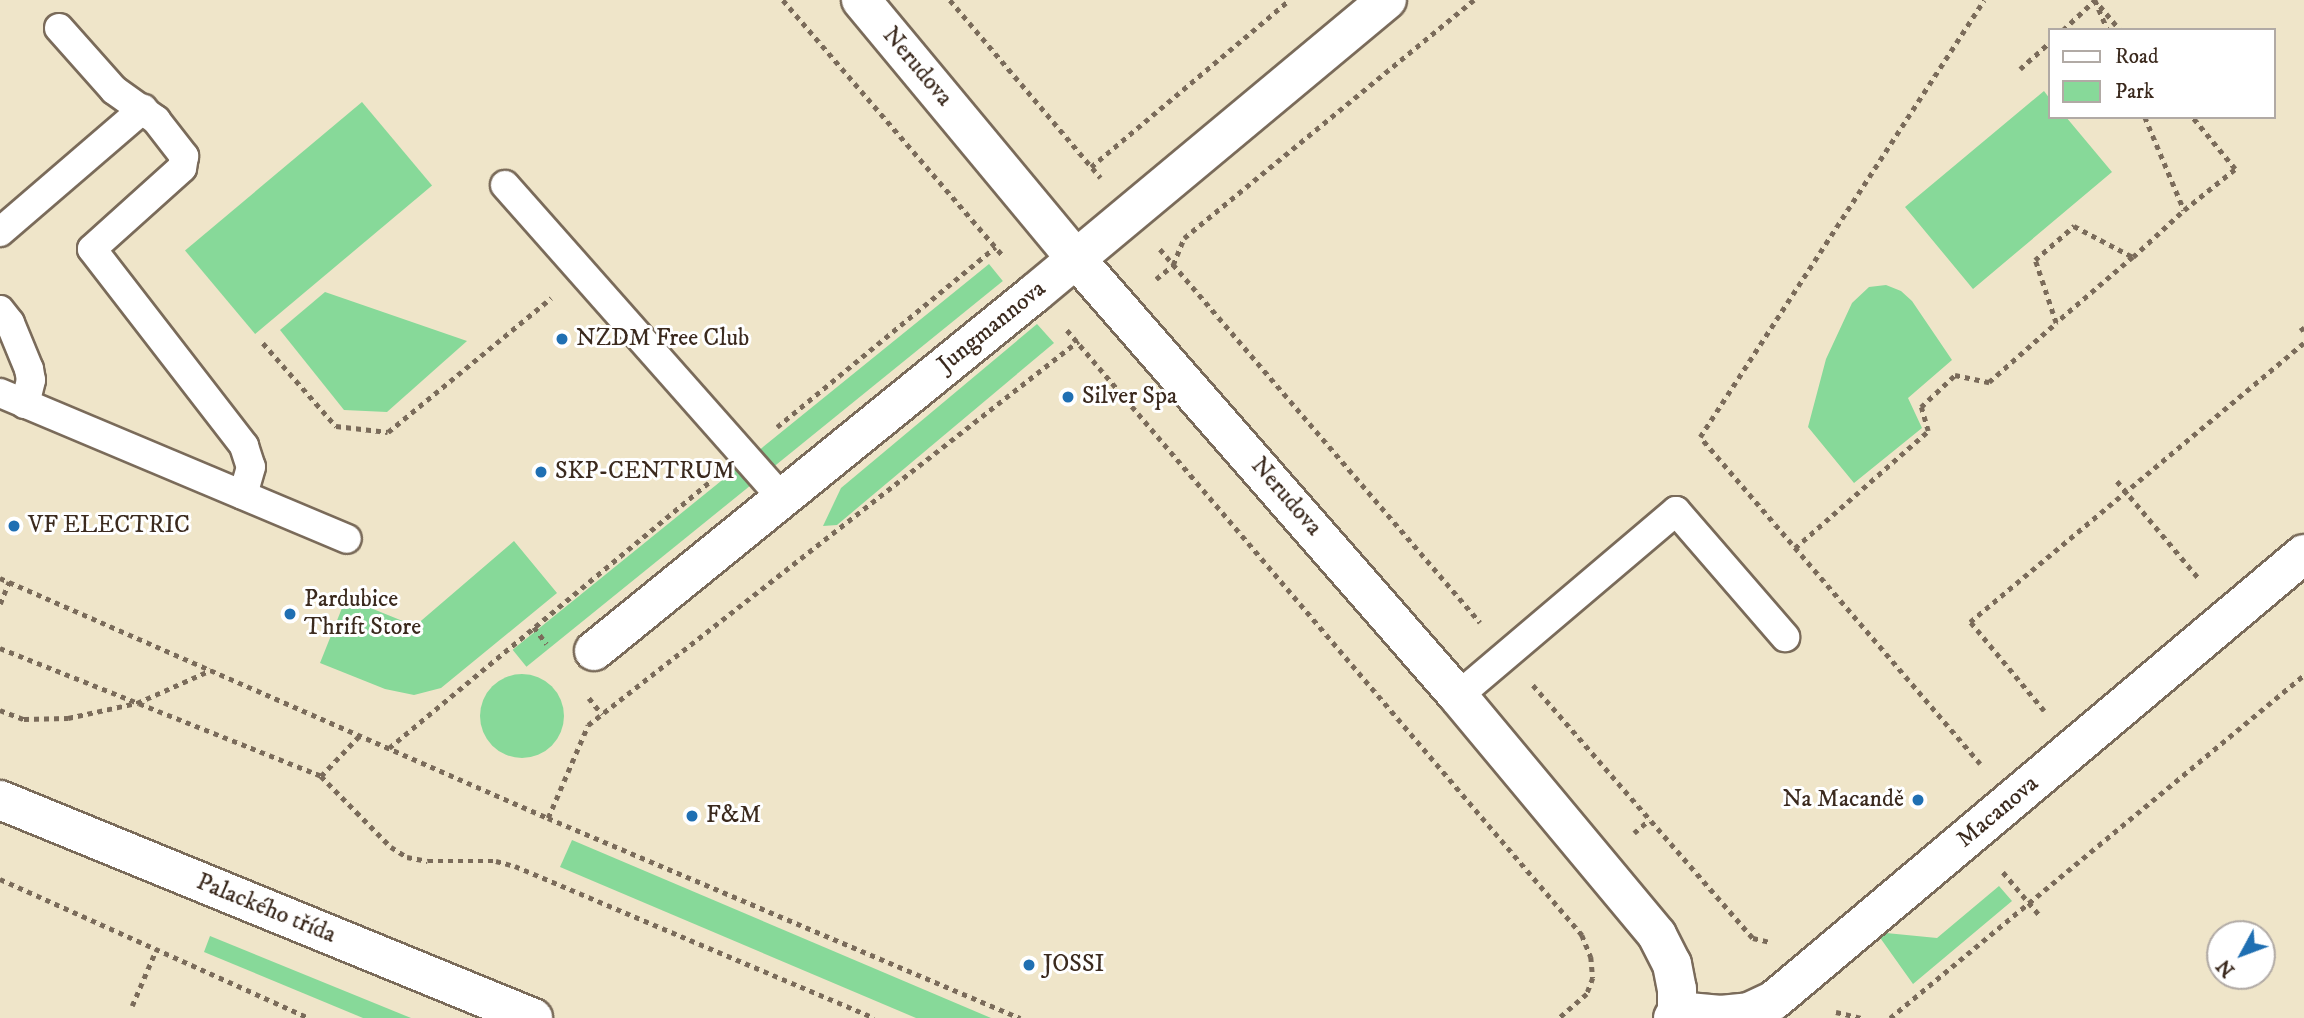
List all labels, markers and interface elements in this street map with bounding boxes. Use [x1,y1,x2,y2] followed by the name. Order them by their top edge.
[876,22,958,112] street label: Nerudova
[2048,28,2276,119] legend
[2115,44,2159,70] text: Road
[2115,79,2154,105] text: Park
[932,275,1052,379] street label: Jungmannova
[576,325,749,353] place label: NZDM Free Club
[554,331,570,347] marker: NZDM Free Club
[1082,383,1177,411] place label: Silver Spa
[1060,389,1076,405] marker: Silver Spa
[1244,452,1328,542] street label: Nerudova
[555,458,735,486] place label: SKP-CENTRUM
[533,464,549,480] marker: SKP-CENTRUM
[28,512,190,540] place label: VF ELECTRIC
[6,518,22,534] marker: VF ELECTRIC
[304,586,421,642] place label: Pardubice Thrift Store
[282,606,298,622] marker: Pardubice Thrift Store
[1951,770,2045,854] street label: Macanova
[1782,786,1904,814] place label: Na Macandě
[1910,792,1926,808] marker: Na Macandě
[706,802,761,830] place label: F&M
[684,808,700,824] marker: F&M
[192,868,340,950] street label: Palackého třída
[2206,920,2276,990] north arrow
[1043,951,1104,979] place label: JOSSI
[2212,954,2240,981] text: N
[1021,957,1037,973] marker: JOSSI

